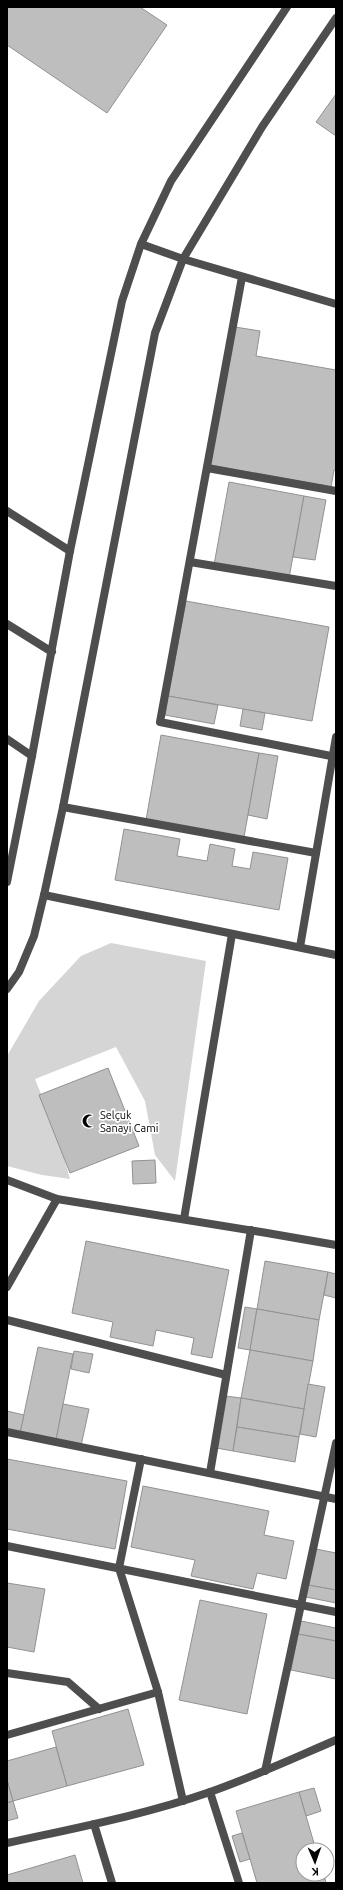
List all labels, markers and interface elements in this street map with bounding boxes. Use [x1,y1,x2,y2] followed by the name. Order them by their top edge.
[100,1109,158,1134] place label: Selçuk Sanayi Cami
[81,1113,97,1129] mosque icon: Selçuk Sanayi Cami
[295,1842,335,1882] north arrow
[311,1866,319,1878] text: K

